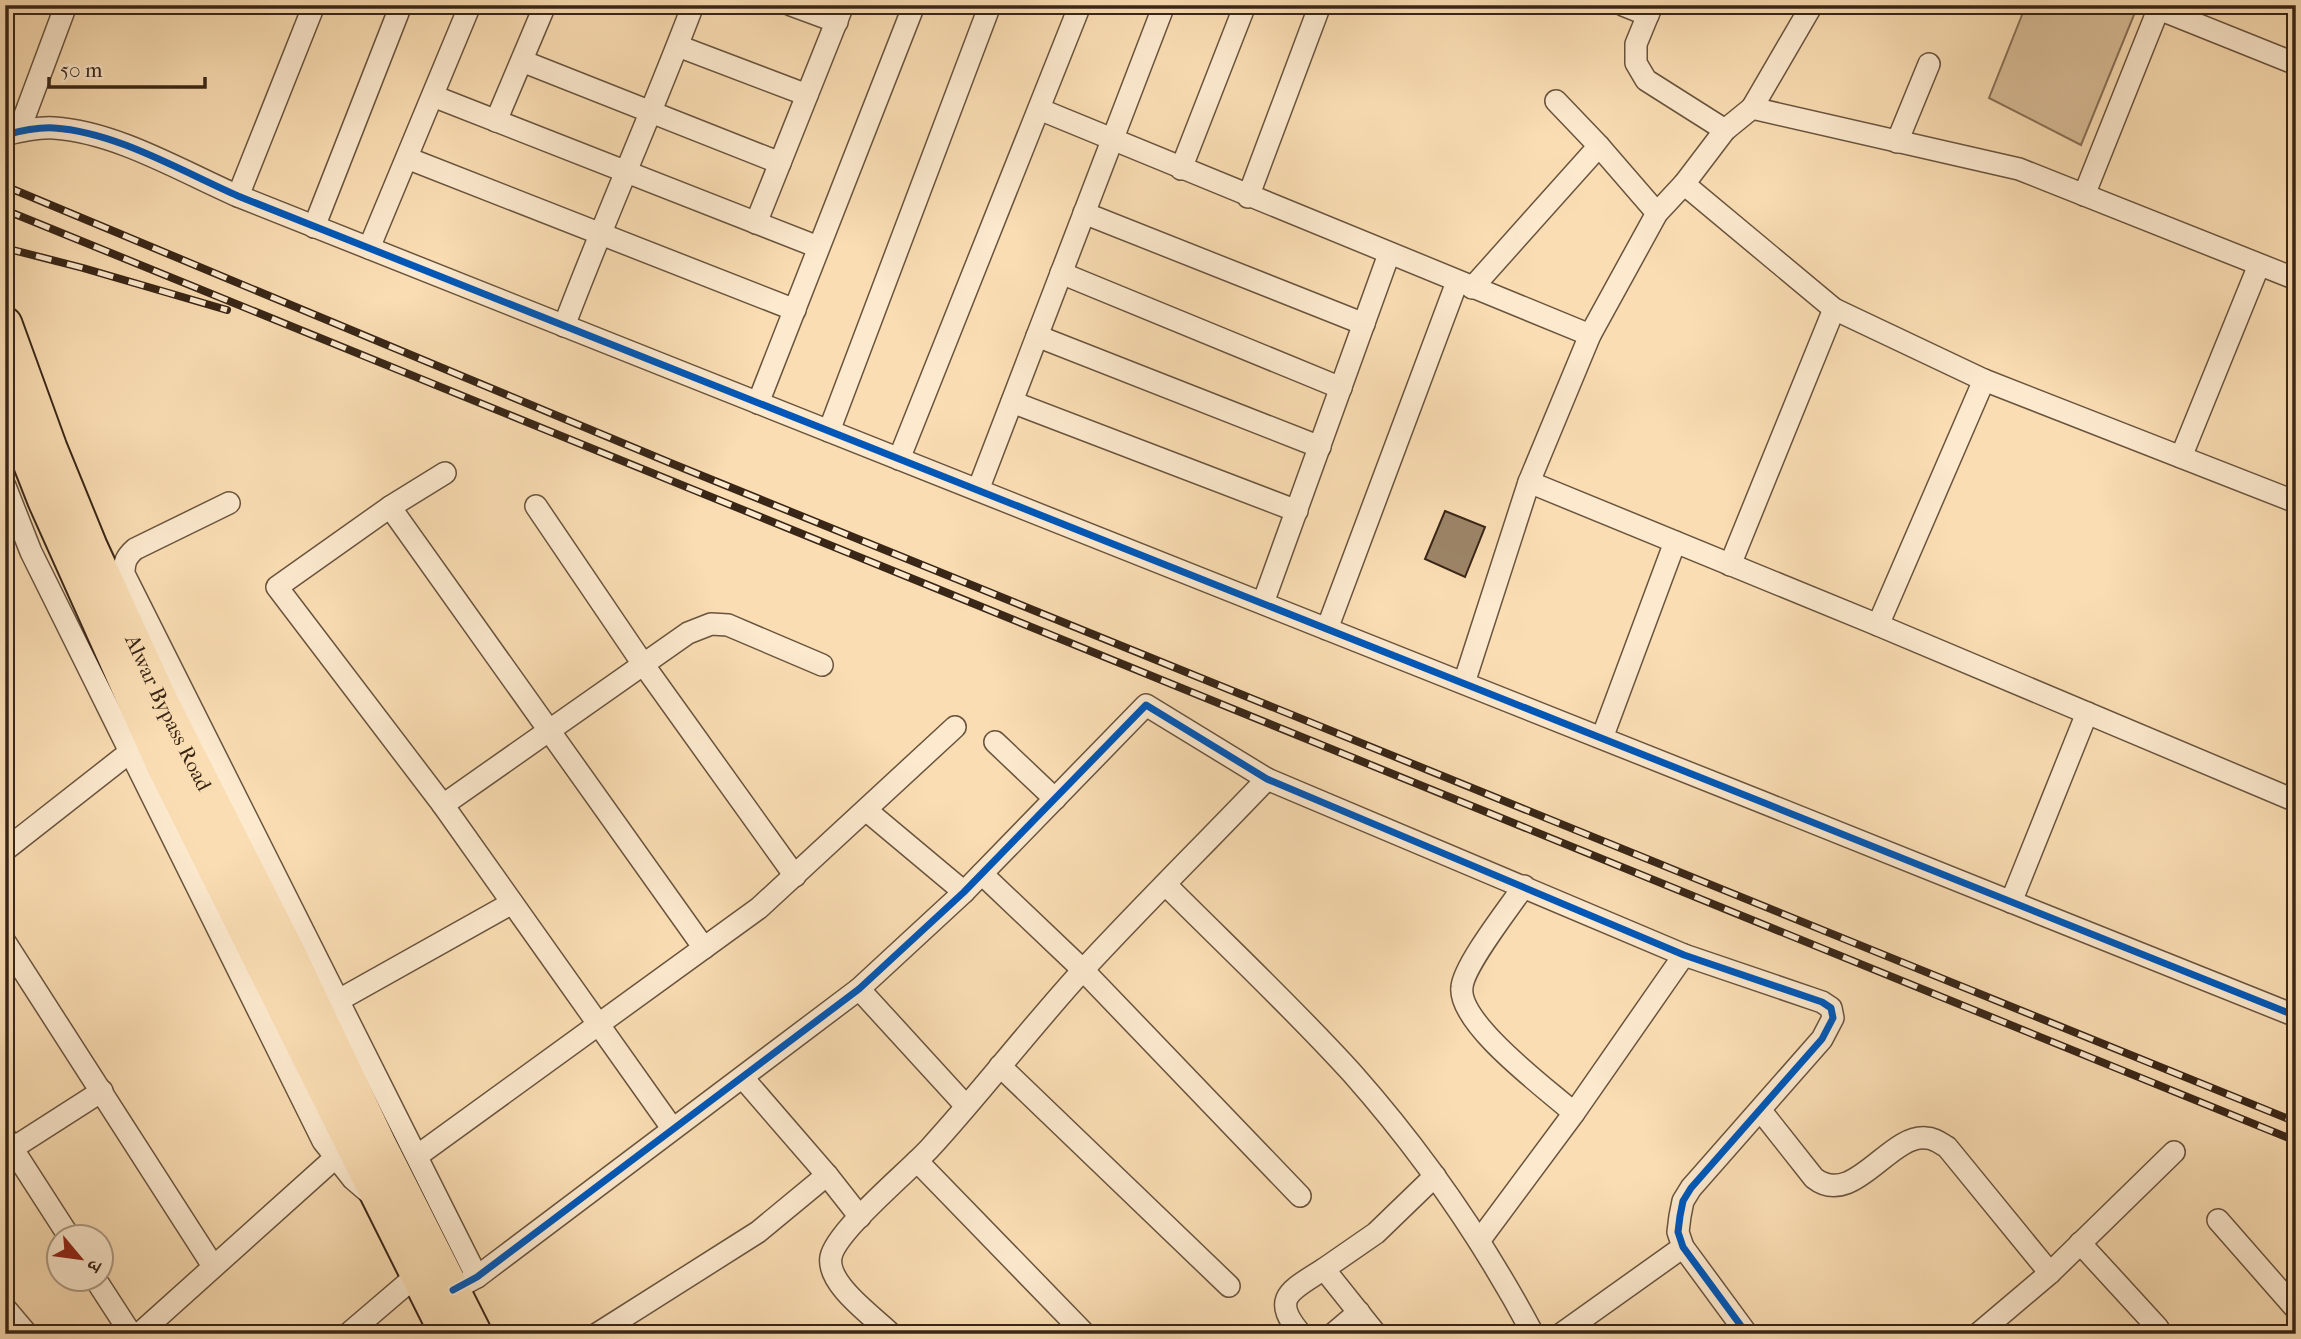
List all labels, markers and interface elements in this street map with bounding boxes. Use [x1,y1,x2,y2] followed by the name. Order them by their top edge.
[49,46,205,90] scale bar
[60,58,103,82] text: 50 m
[120,630,217,795] street label: Alwar Bypass Road
[46,1224,116,1294] north arrow
[81,1254,107,1276] text: उ

